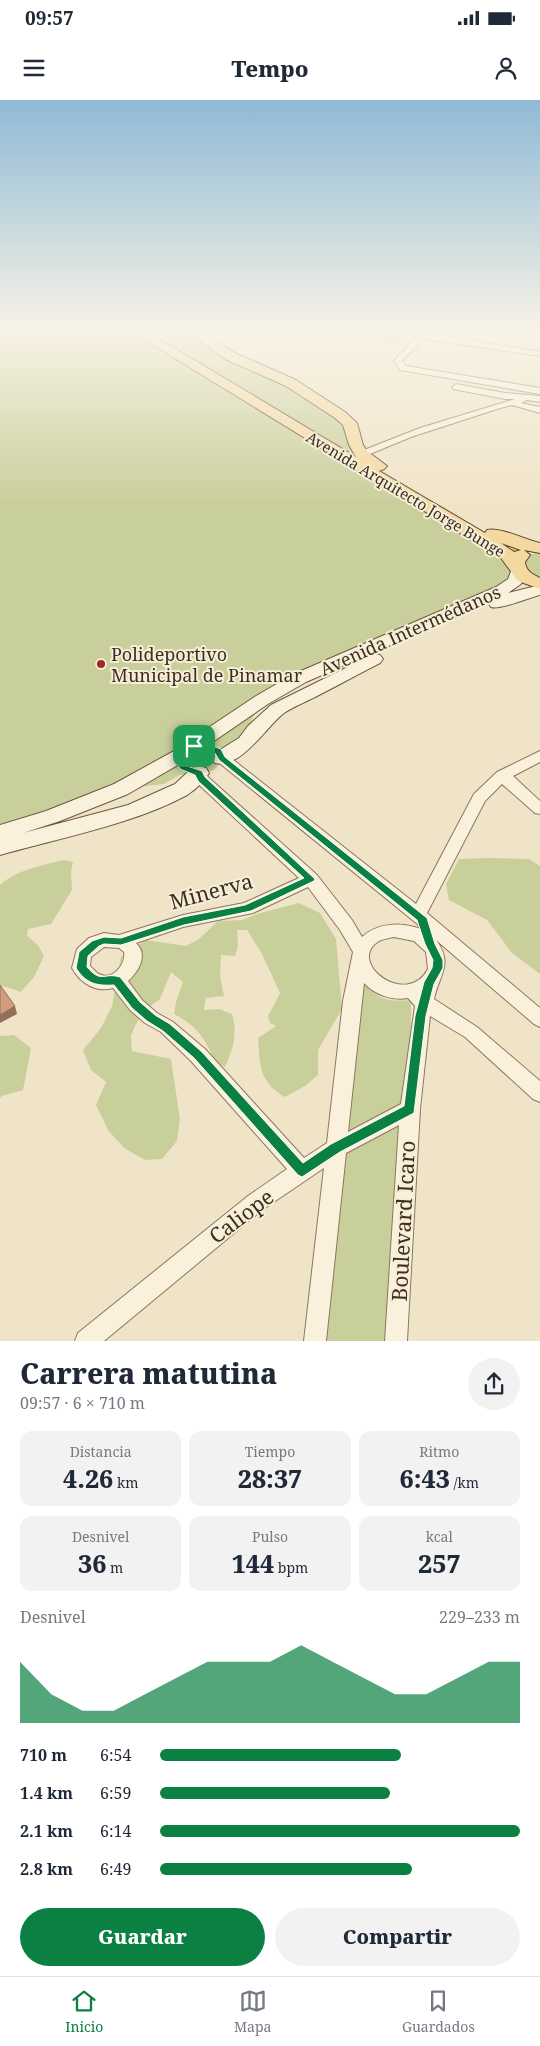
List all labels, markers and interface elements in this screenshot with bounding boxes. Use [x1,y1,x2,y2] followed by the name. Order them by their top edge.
[25,5,74,31] text: 09:57
[231,53,309,83] text: Tempo
[20,54,48,82] icon: menu
[492,54,520,82] icon: person
[303,427,509,561] street label: Avenida Arquitecto Jorge Bunge
[316,579,504,681] street label: Avenida Intermédanos
[111,642,303,687] place label: Polideportivo Municipal de Pinamar
[95,658,107,670] marker: Polideportivo Municipal de Pinamar
[173,725,215,767] pin
[180,732,208,760] icon: arrive
[166,866,256,916] street label: Minerva
[385,1140,421,1302] street label: Boulevard Icaro
[203,1182,279,1250] street label: Caliope
[20,1354,277,1392] text: Carrera matutina
[468,1358,520,1410] button: share
[20,1392,145,1414] text: 09:57 · 6 × 710 m
[70,1442,132,1461] text: Distancia
[245,1442,295,1461] text: Tiempo
[419,1442,459,1461] text: Ritmo
[63,1461,113,1495] text: 4.26
[238,1461,302,1495] text: 28:37
[400,1461,450,1495] text: 6:43
[113,1473,138,1492] text: km
[450,1473,479,1492] text: /km
[72,1527,129,1546] text: Desnivel
[252,1527,288,1546] text: Pulso
[426,1527,453,1546] text: kcal
[78,1546,106,1580] text: 36
[232,1546,274,1580] text: 144
[418,1546,461,1580] text: 257
[106,1558,123,1577] text: m
[274,1558,308,1577] text: bpm
[20,1606,86,1628] text: Desnivel
[439,1606,520,1628] text: 229–233 m
[20,1744,67,1766] text: 710 m
[100,1744,131,1766] text: 6:54
[20,1782,73,1804] text: 1.4 km
[100,1782,131,1804] text: 6:59
[20,1820,73,1842] text: 2.1 km
[100,1820,131,1842] text: 6:14
[20,1858,73,1880] text: 2.8 km
[100,1858,131,1880] text: 6:49
[20,1908,265,1966] button: Guardar
[275,1908,520,1966] button: Compartir
[65,1987,103,2036] tab: Inicio
[234,1987,271,2036] tab: Mapa
[402,1987,475,2036] tab: Guardados

